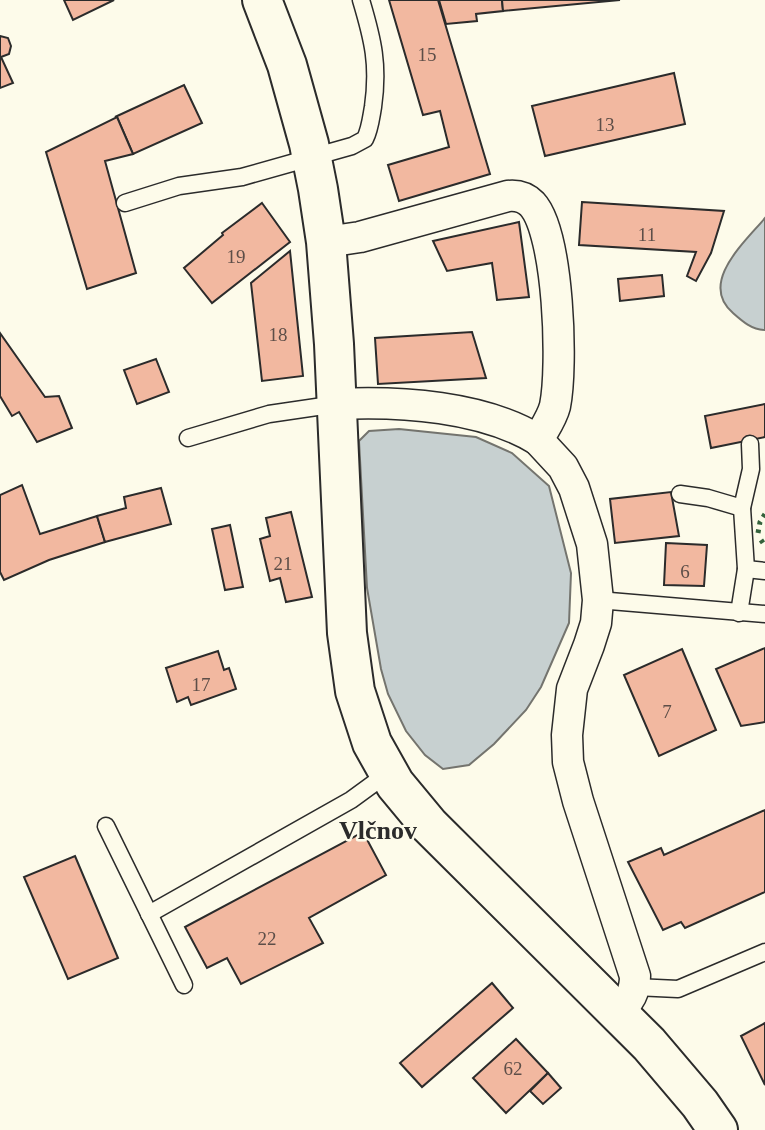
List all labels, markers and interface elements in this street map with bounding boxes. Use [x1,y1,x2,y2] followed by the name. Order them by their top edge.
[418,44,437,65] house number: 15
[596,114,615,135] house number: 13
[638,224,656,245] house number: 11
[227,246,246,267] house number: 19
[269,324,288,345] house number: 18
[274,553,293,574] house number: 21
[680,561,690,582] house number: 6
[192,674,211,695] house number: 17
[662,701,672,722] house number: 7
[339,816,417,845] district label: Vlčnov
[258,928,277,949] house number: 22
[504,1058,523,1079] house number: 62

